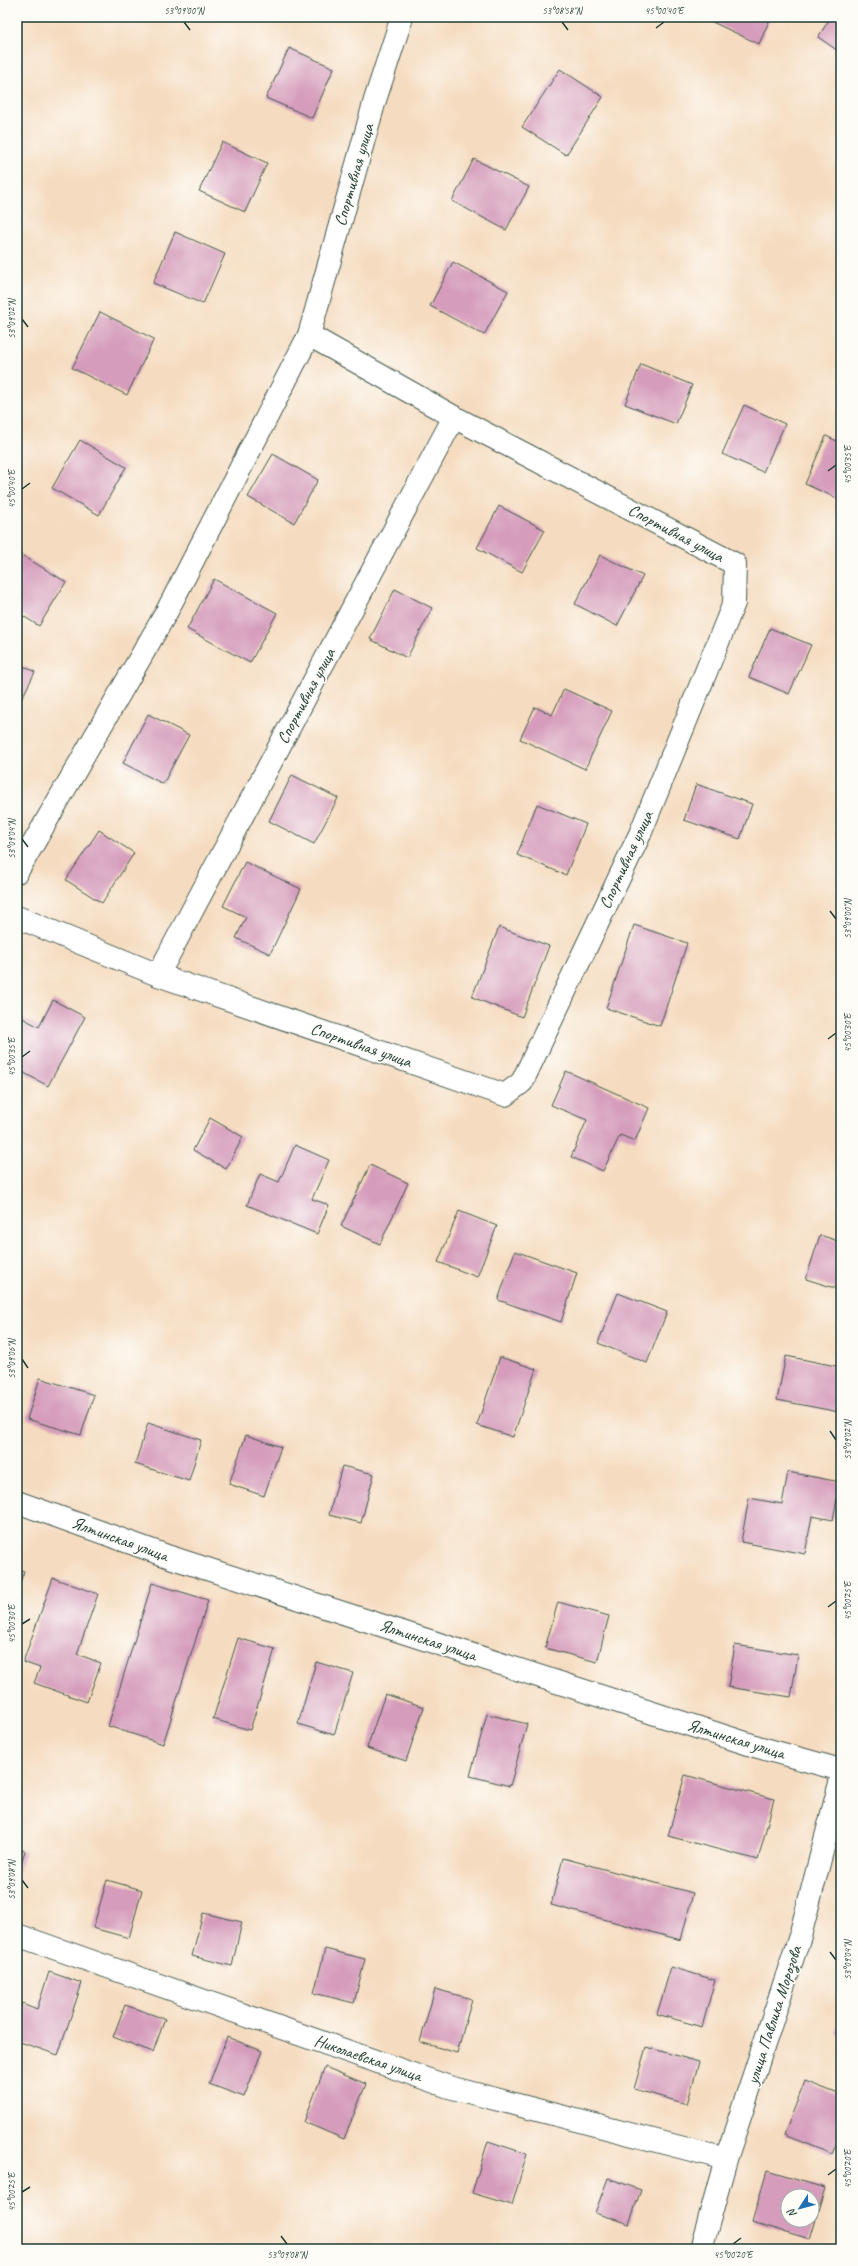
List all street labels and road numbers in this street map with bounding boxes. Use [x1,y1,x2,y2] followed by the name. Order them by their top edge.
[329,120,379,228] street label: Спортивная улица
[625,499,729,568] street label: Спортивная улица
[272,643,341,747] street label: Спортивная улица
[594,806,658,912] street label: Спортивная улица
[308,1018,416,1073] street label: Спортивная улица
[69,1512,173,1567] street label: Ялтинская улица
[377,1614,481,1666] street label: Ялтинская улица
[685,1714,789,1764] street label: Ялтинская улица
[741,1942,808,2088] street label: улица Павлика Морозова
[312,2030,426,2087] street label: Николаевская улица

